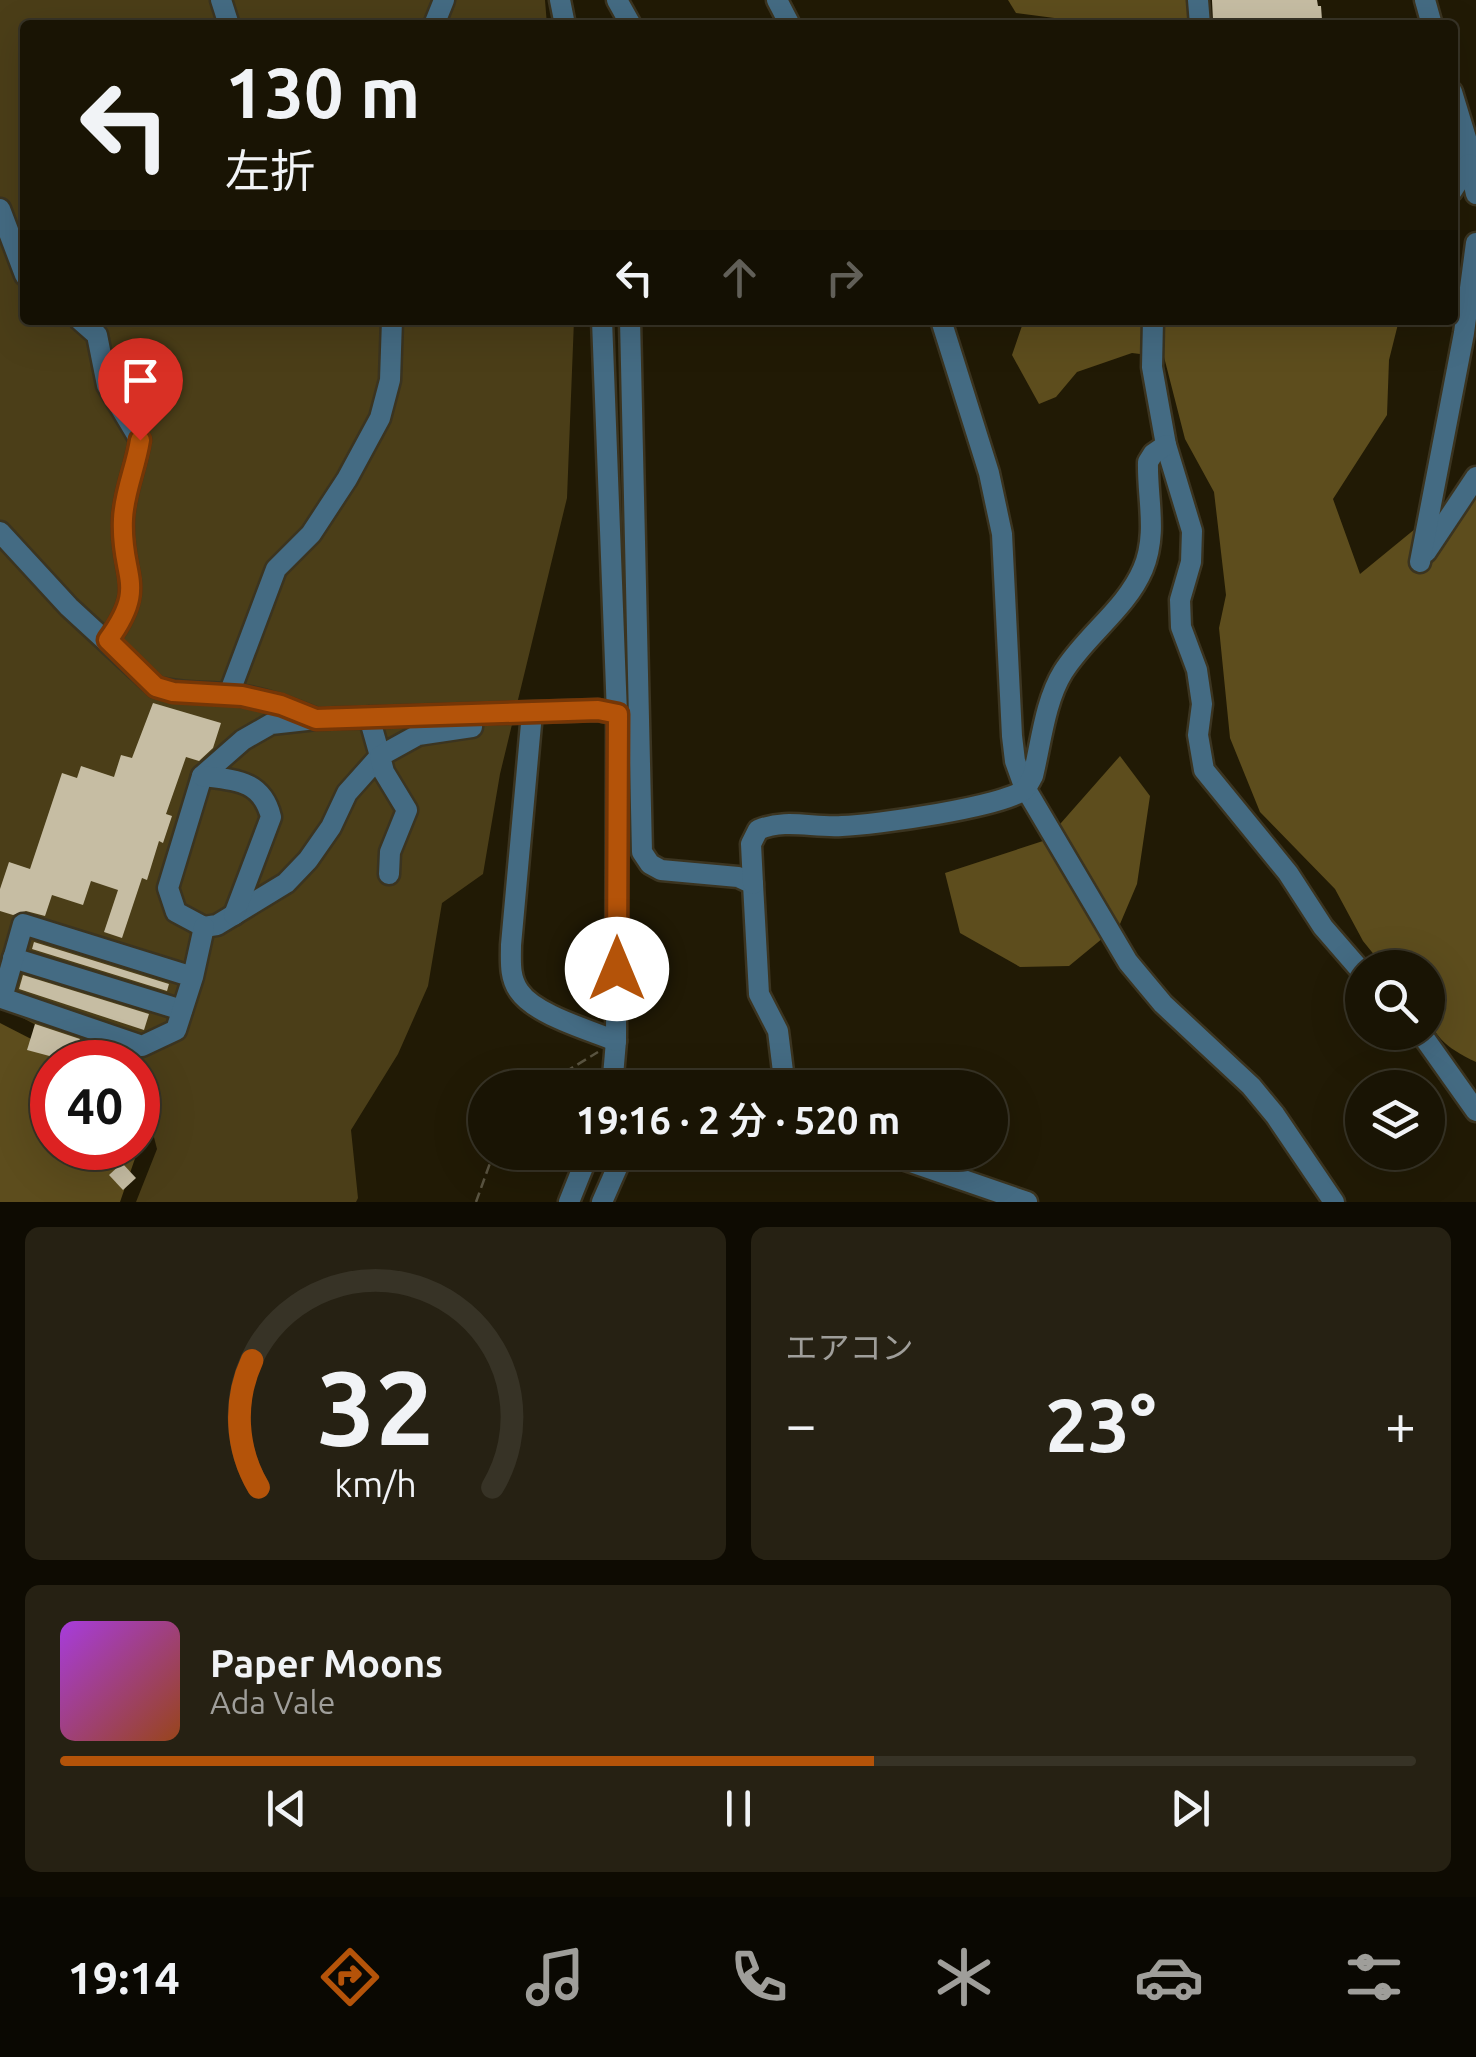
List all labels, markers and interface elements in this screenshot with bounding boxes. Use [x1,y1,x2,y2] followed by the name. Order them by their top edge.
[225,53,420,131] text: 130 m
[60,60,190,190] icon: left
[225,145,315,196] text: 左折
[607,250,662,305] icon: left
[712,250,767,305] icon: ahead
[817,250,872,305] icon: right
[98,338,183,441] pin
[113,353,168,408] icon: arrive
[565,917,669,1021] position arrow
[1345,950,1445,1170] map controls
[1345,950,1445,1050] button: search
[30,1040,160,1170] speed limit sign: 40
[1345,1070,1445,1170] button: layers
[576,1099,900,1141] text: 19:16 · 2 分 · 520 m
[786,1329,914,1365] text: エアコン
[317,1348,434,1465] text: 32
[1045,1382,1156,1466] text: 23°
[786,1393,817,1454] text: −
[1385,1393,1416,1454] text: +
[334,1464,417,1504] text: km/h
[210,1642,443,1684] text: Paper Moons
[210,1684,336,1720] text: Ada Vale
[259,1781,314,1836] icon: previous
[711,1781,766,1836] icon: pause
[1163,1781,1218,1836] icon: next
[315,1942,385,2012] icon: directions
[520,1942,590,2012] icon: music
[724,1942,794,2012] icon: phone
[929,1942,999,2012] icon: climate
[1134,1942,1204,2012] icon: car
[1339,1942,1409,2012] icon: filters
[67,1952,180,2003] text: 19:14

